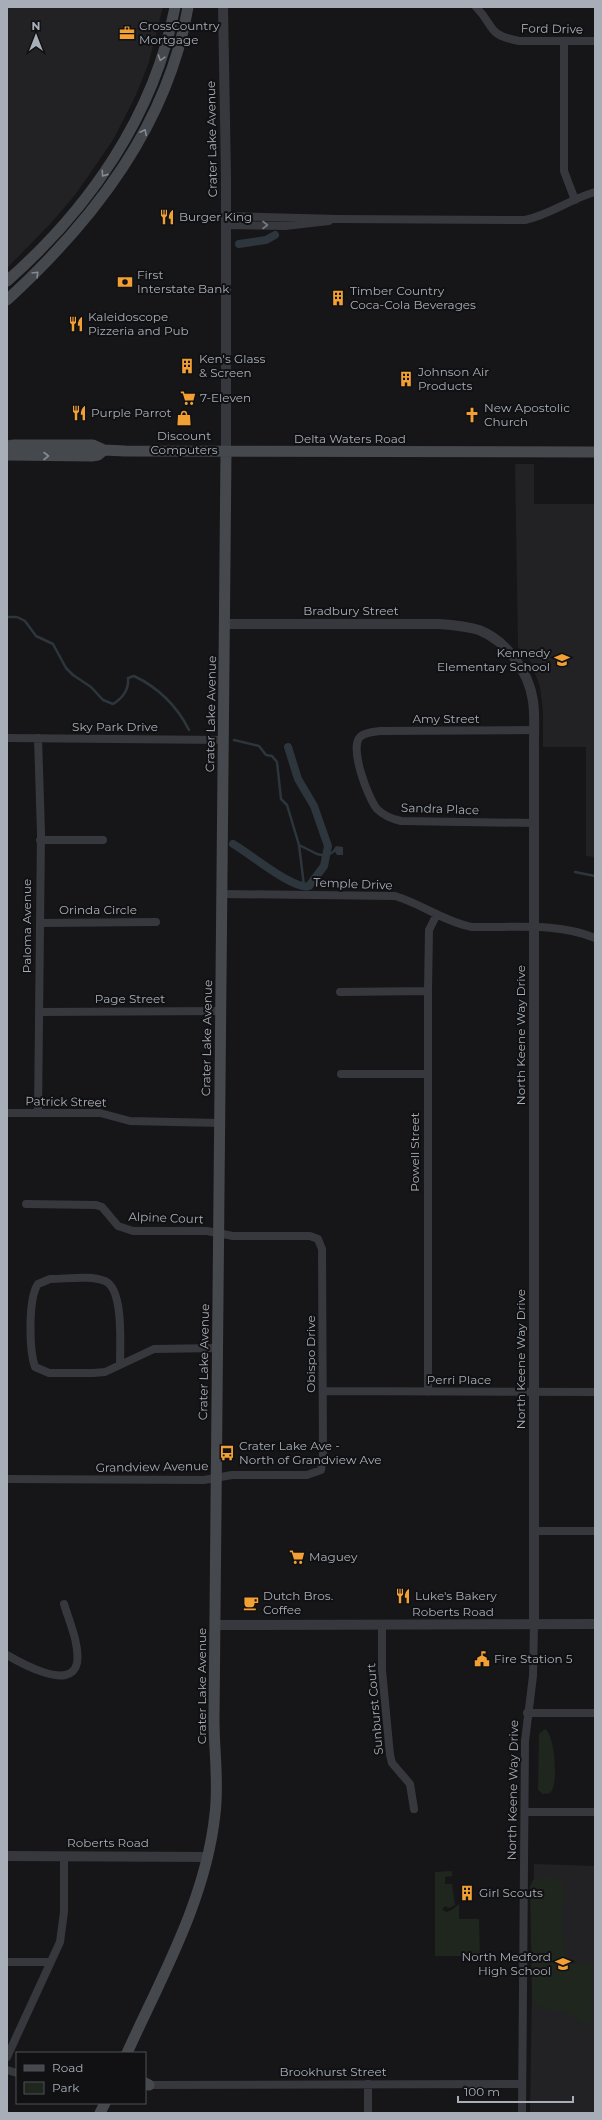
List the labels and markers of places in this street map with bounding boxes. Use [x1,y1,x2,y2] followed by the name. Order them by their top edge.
[139,18,220,47] place label: CrossCountry Mortgage
[118,24,136,42] office icon: CrossCountry Mortgage
[158,208,176,226] restaurant icon: Burger King
[179,209,252,224] place label: Burger King
[137,267,230,296] place label: First Interstate Bank
[116,273,134,291] bank icon: First Interstate Bank
[350,283,476,312] place label: Timber Country Coca-Cola Beverages
[329,289,347,307] building icon: Timber Country Coca-Cola Beverages
[88,309,189,338] place label: Kaleidoscope Pizzeria and Pub
[67,315,85,333] restaurant icon: Kaleidoscope Pizzeria and Pub
[199,351,265,380] place label: Ken's Glass & Screen
[178,357,196,375] building icon: Ken's Glass & Screen
[417,364,489,393] place label: Johnson Air Products
[397,370,415,388] building icon: Johnson Air Products
[179,389,197,407] supermarket icon: 7-Eleven
[200,390,251,405] place label: 7-Eleven
[484,400,570,429] place label: New Apostolic Church
[70,404,88,422] restaurant icon: Purple Parrot
[91,405,172,420] place label: Purple Parrot
[463,406,481,424] church icon: New Apostolic Church
[175,409,193,427] shop icon: Discount Computers
[150,428,218,457] place label: Discount Computers
[437,645,550,674] place label: Kennedy Elementary School
[553,651,571,669] school or university icon: Kennedy Elementary School
[239,1438,381,1467] place label: Crater Lake Ave - North of Grandview Ave
[218,1444,236,1462] bus stop icon: Crater Lake Ave - North of Grandview Ave
[288,1548,306,1566] supermarket icon: Maguey
[309,1549,358,1564] place label: Maguey
[394,1587,412,1605] restaurant icon: Luke's Bakery
[263,1588,333,1617] place label: Dutch Bros. Coffee
[415,1588,497,1603] place label: Luke's Bakery
[242,1594,260,1612] cafe icon: Dutch Bros. Coffee
[473,1650,491,1668] public building icon: Fire Station 5
[494,1651,573,1666] place label: Fire Station 5
[458,1884,476,1902] building icon: Girl Scouts
[479,1885,543,1900] place label: Girl Scouts
[461,1949,551,1978] place label: North Medford High School
[554,1955,572,1973] school or university icon: North Medford High School

